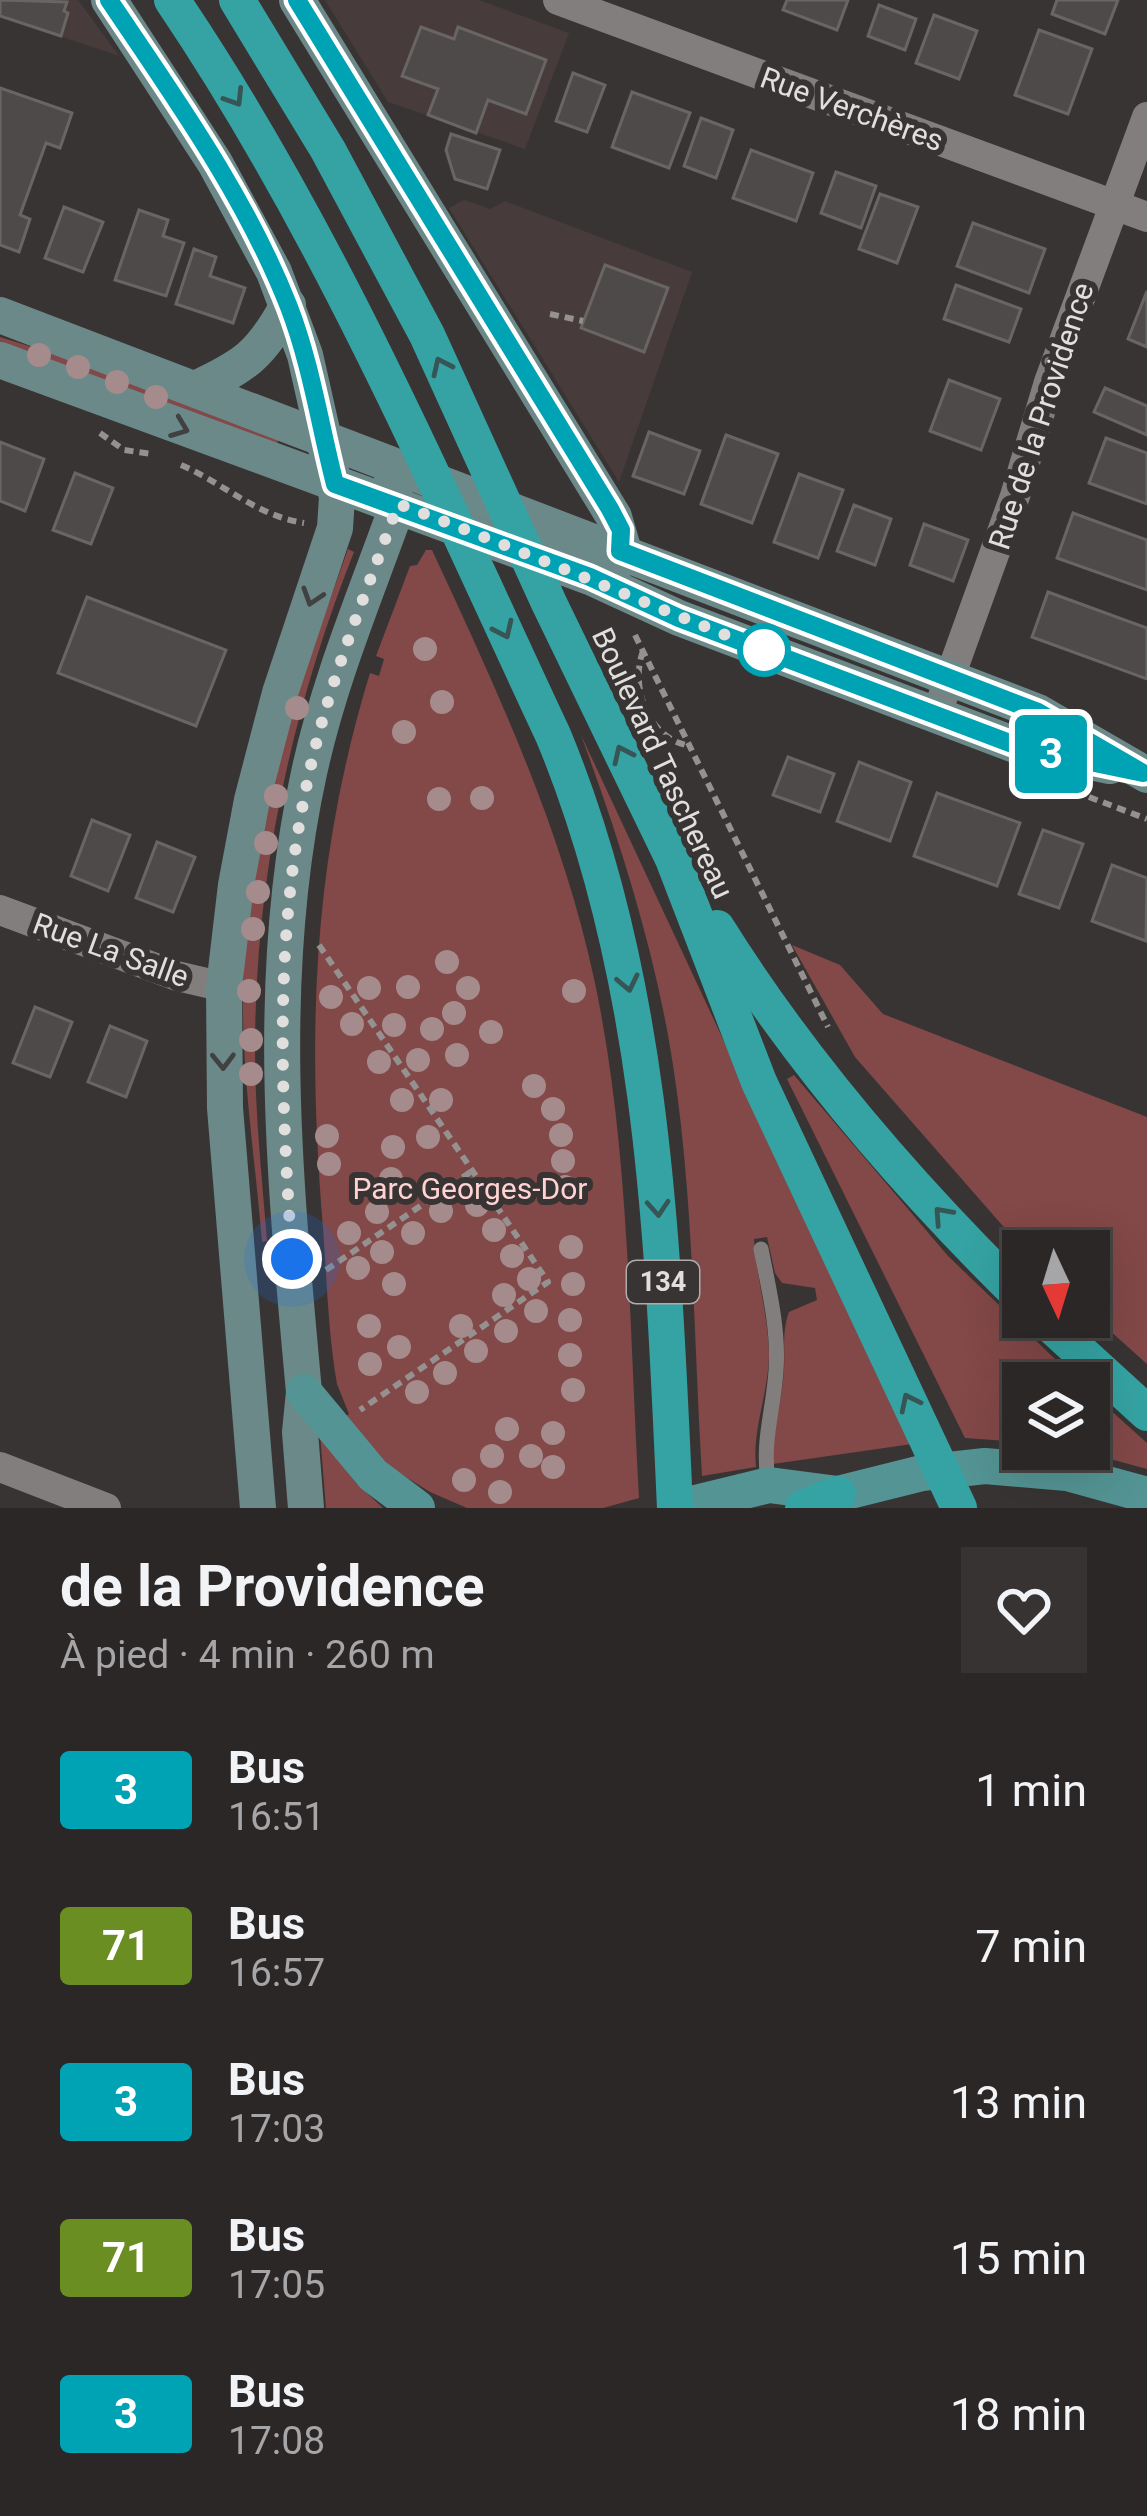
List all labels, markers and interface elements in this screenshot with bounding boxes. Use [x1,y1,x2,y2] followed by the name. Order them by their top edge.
[756,60,948,158] street label: Rue Verchères
[221,85,243,107] one-way arrow
[981,278,1101,554] street label: Rue de la Providence
[432,357,456,378] one-way arrow
[169,414,190,438] one-way arrow
[301,586,326,607] one-way arrow
[490,618,513,639] one-way arrow
[585,622,741,904] street label: Boulevard Taschereau
[739,625,789,675] unlabelled marker
[1012,715,1090,793] line badge: 3
[1039,729,1063,778] text: 3
[613,745,636,766] one-way arrow
[28,906,194,994] street label: Rue La Salle
[615,972,640,992] one-way arrow
[210,1052,236,1071] one-way arrow
[353,1171,587,1206] park label: Parc Georges-Dor
[645,1199,671,1218] one-way arrow
[934,1208,956,1229] one-way arrow
[262,1229,322,1289] your location
[1002,1230,1110,1338] north arrow
[1002,1230,1110,1470] map controls
[627,1261,699,1303] road number: 134
[1002,1362,1110,1470] button: layers
[900,1393,924,1414] one-way arrow
[961,1547,1087,1673] button: heart
[60,1553,485,1620] text: de la Providence
[60,1632,435,1678] text: À pied · 4 min · 260 m
[228,1741,305,1794] text: Bus
[975,1764,1087,1817] text: 1 min
[114,1765,138,1814] text: 3
[228,1794,325,1840] text: 16:51
[228,1897,305,1950] text: Bus
[975,1920,1087,1973] text: 7 min
[102,1921,150,1970] text: 71
[228,1950,325,1996] text: 16:57
[228,2053,305,2106] text: Bus
[950,2076,1087,2129] text: 13 min
[114,2077,138,2126] text: 3
[228,2106,325,2152] text: 17:03
[228,2209,305,2262] text: Bus
[950,2232,1087,2285] text: 15 min
[102,2233,150,2282] text: 71
[228,2262,325,2308] text: 17:05
[228,2365,305,2418] text: Bus
[950,2388,1087,2441] text: 18 min
[114,2389,138,2438] text: 3
[228,2418,325,2464] text: 17:08

